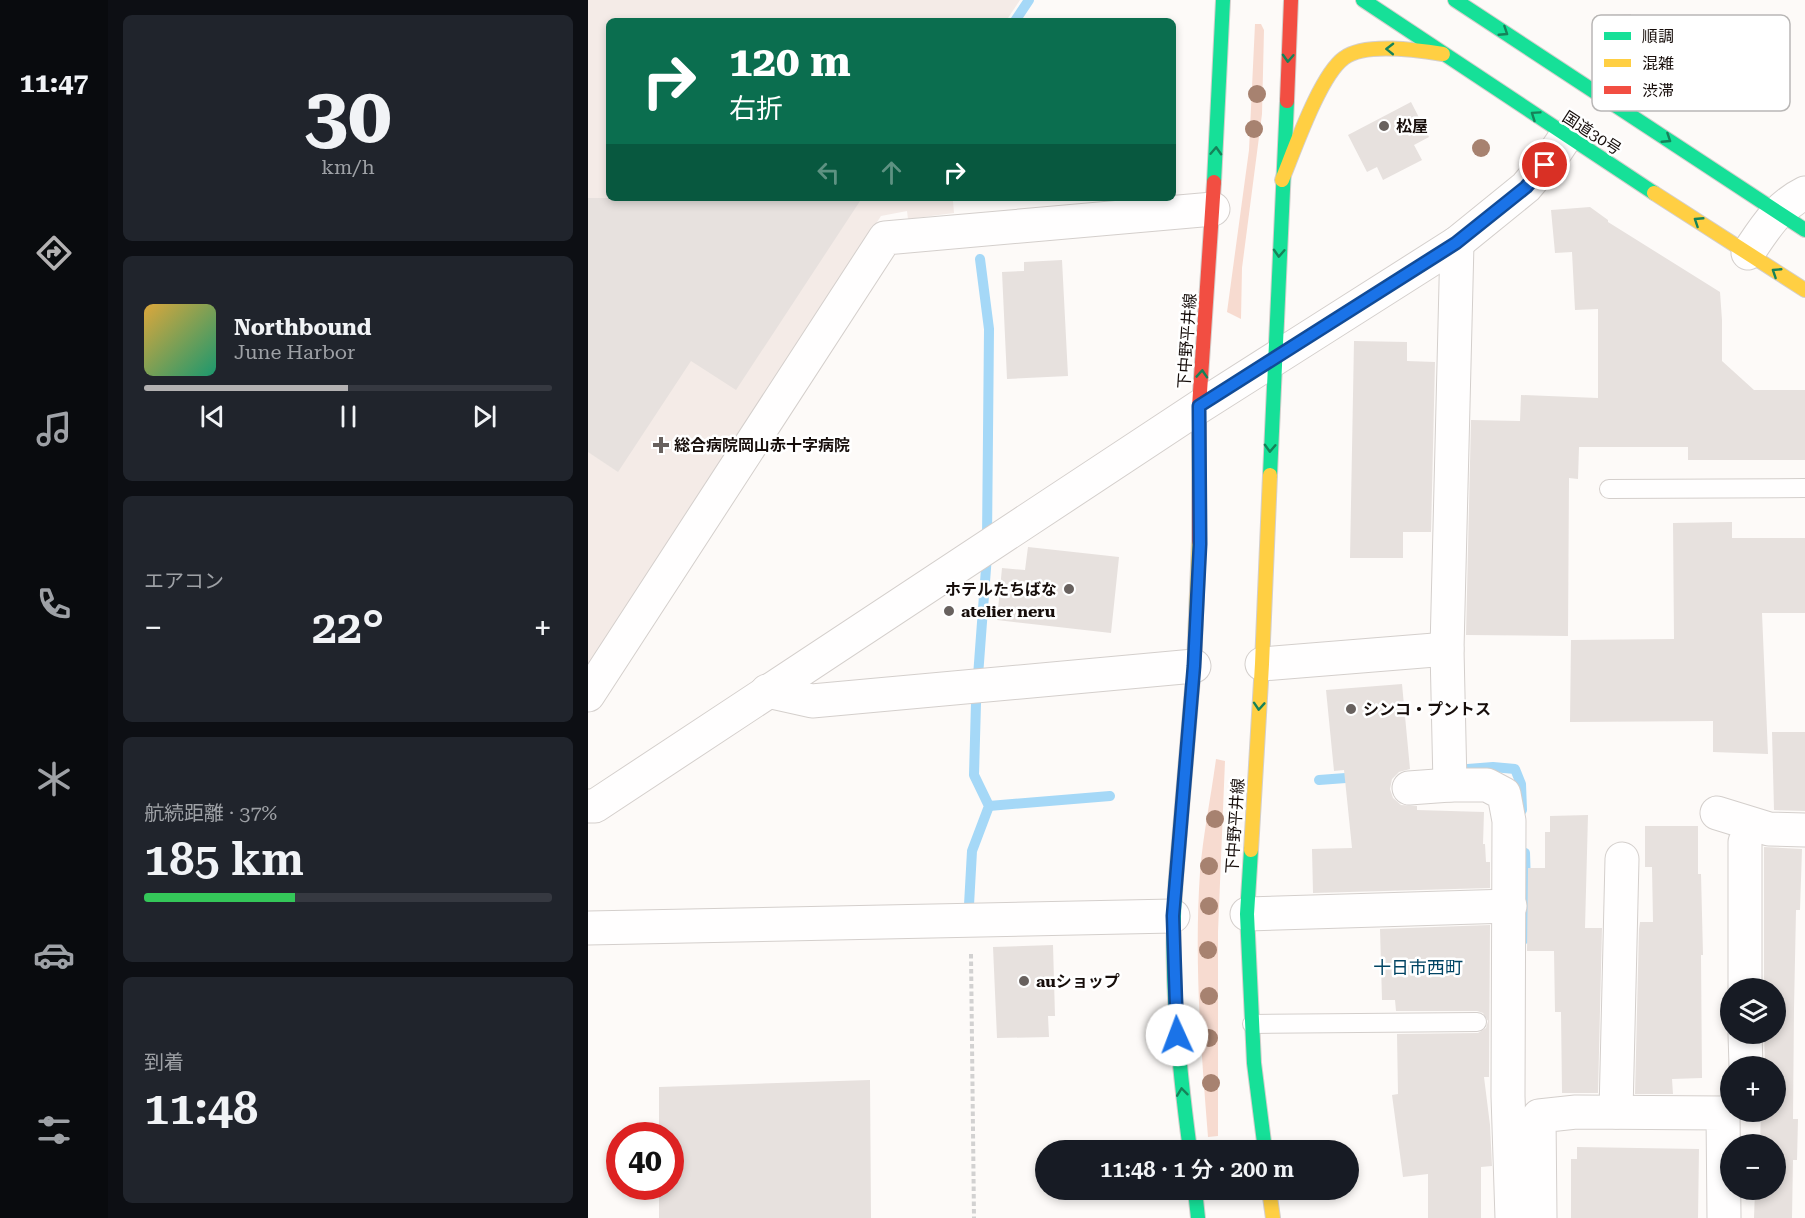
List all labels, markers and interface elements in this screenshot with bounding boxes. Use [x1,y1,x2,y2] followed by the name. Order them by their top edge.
[1592,15,1790,111] legend
[1498,25,1509,36] one-way arrow
[1642,27,1674,46] text: 順調
[729,37,851,86] text: 120 m
[630,42,708,120] icon: right
[1385,43,1394,55] one-way arrow
[1281,54,1294,63] one-way arrow
[1642,54,1674,73] text: 混雑
[20,67,88,99] text: 11:47
[304,70,392,161] text: 30
[1642,81,1674,100] text: 渋滞
[729,93,783,125] text: 右折
[1559,107,1625,159] street label: 国道30号
[1531,111,1542,122] one-way arrow
[1396,117,1428,136] place label: 松屋
[1377,119,1391,133] marker: 松屋
[1661,132,1671,144] one-way arrow
[1519,139,1570,190] pin
[1209,146,1222,155] one-way arrow
[1528,148,1561,181] icon: arrive
[321,155,375,179] text: km/h
[812,156,845,189] icon: left
[875,156,908,189] icon: ahead
[938,156,971,189] icon: right
[1694,217,1705,228] one-way arrow
[33,232,75,274] icon: directions
[1272,249,1285,258] one-way arrow
[1772,268,1783,279] one-way arrow
[1174,292,1200,390] street label: 下中野平井線
[234,315,372,340] text: Northbound
[234,340,355,364] text: June Harbor
[1195,369,1208,378] one-way arrow
[196,400,229,433] icon: previous
[332,400,365,433] icon: pause
[468,400,501,433] icon: next
[33,408,75,450] icon: music
[652,436,670,454] marker: 総合病院岡山赤十字病院
[674,436,850,455] place label: 総合病院岡山赤十字病院
[1264,444,1277,453] one-way arrow
[144,569,224,593] text: エアコン
[945,580,1057,599] place label: ホテルたちばな
[1062,582,1076,596] marker: ホテルたちばな
[33,583,75,625] icon: phone
[312,601,384,654] text: 22°
[961,602,1056,621] place label: atelier neru
[942,604,956,618] marker: atelier neru
[144,608,162,647] text: −
[534,608,552,647] text: +
[1363,700,1491,719] place label: シンコ・プントス
[1253,701,1266,710] one-way arrow
[1344,702,1358,716] marker: シンコ・プントス
[33,758,75,800] icon: climate
[1222,777,1248,875] street label: 下中野平井線
[144,801,277,825] text: 航続距離 · 37%
[144,833,304,886] text: 185 km
[33,934,75,976] icon: car
[1373,957,1463,978] district label: 十日市西町
[1036,972,1120,991] place label: auショップ
[1017,974,1031,988] marker: auショップ
[1720,978,1786,1200] map controls
[1720,978,1786,1044] button: layers
[1145,1003,1209,1067] position arrow
[144,1050,184,1074] text: 到着
[1720,1056,1786,1122] button: +
[144,1082,258,1135] text: 11:48
[1177,1088,1189,1097] one-way arrow
[33,1109,75,1151] icon: filters
[606,1122,684,1200] speed limit sign: 40
[1720,1134,1786,1200] button: −
[1100,1157,1294,1182] text: 11:48 · 1 分 · 200 m

